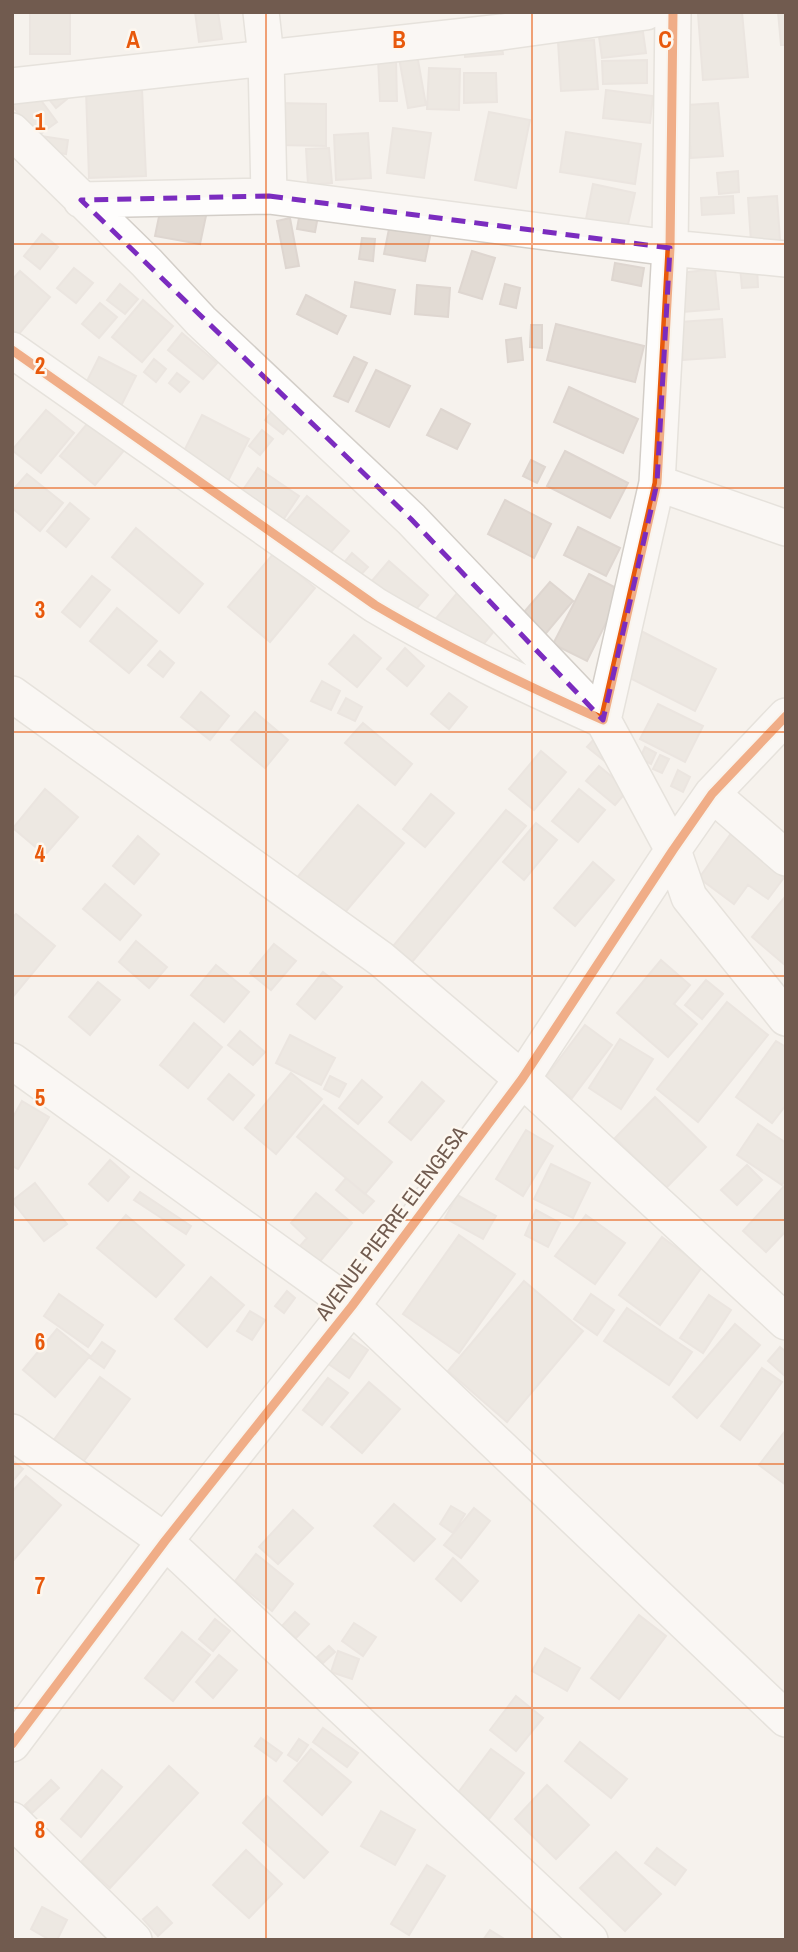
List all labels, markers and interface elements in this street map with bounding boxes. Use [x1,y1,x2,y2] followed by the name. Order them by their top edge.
[126,24,140,55] text: A
[392,24,406,55] text: B
[658,24,672,55] text: C
[35,106,46,137] text: 1
[35,350,45,381] text: 2
[35,594,45,625] text: 3
[35,838,46,869] text: 4
[35,1082,45,1113] text: 5
[308,1120,474,1327] street label: AVENUE PIERRE ELENGESA
[35,1326,45,1357] text: 6
[35,1570,45,1601] text: 7
[35,1814,45,1845] text: 8

